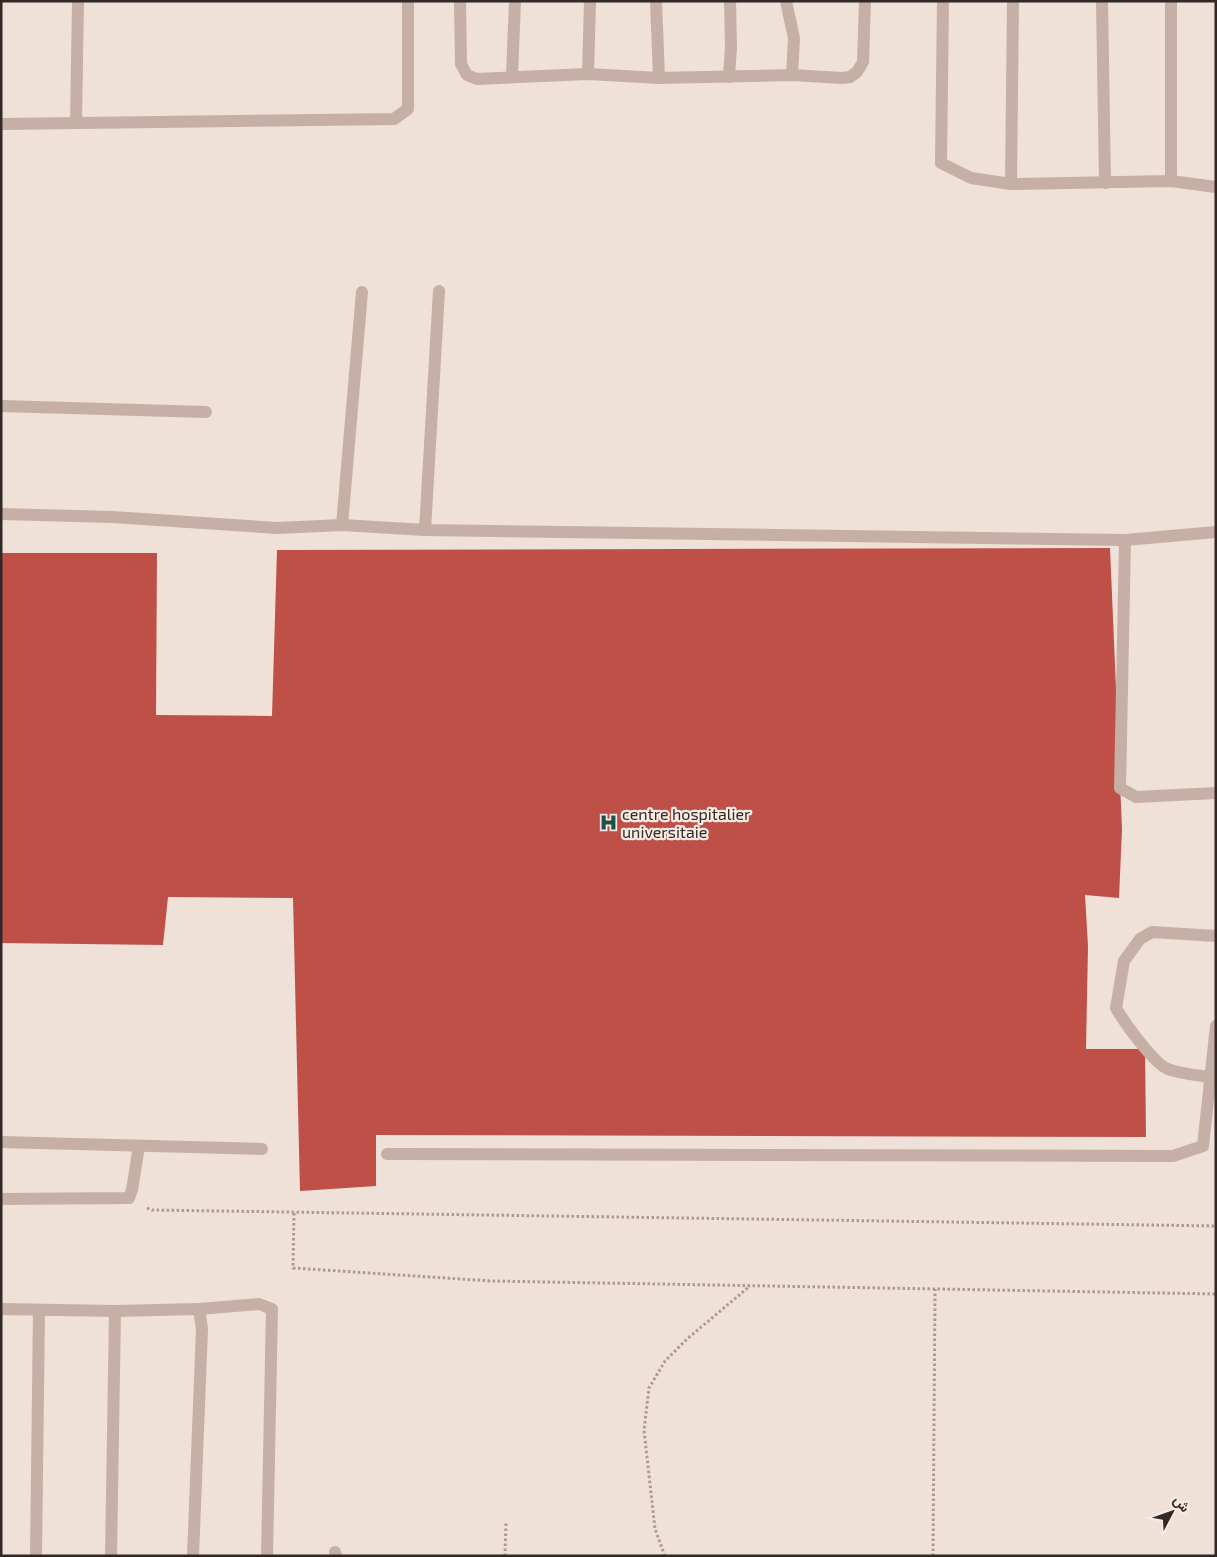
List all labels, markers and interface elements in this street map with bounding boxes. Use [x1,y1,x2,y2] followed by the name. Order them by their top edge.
[622,804,751,841] place label: centre hospitalier universitaie
[598,812,618,832] hospital icon: centre hospitalier universitaie
[1147,1487,1197,1537] north arrow
[1169,1491,1194,1516] text: ش

